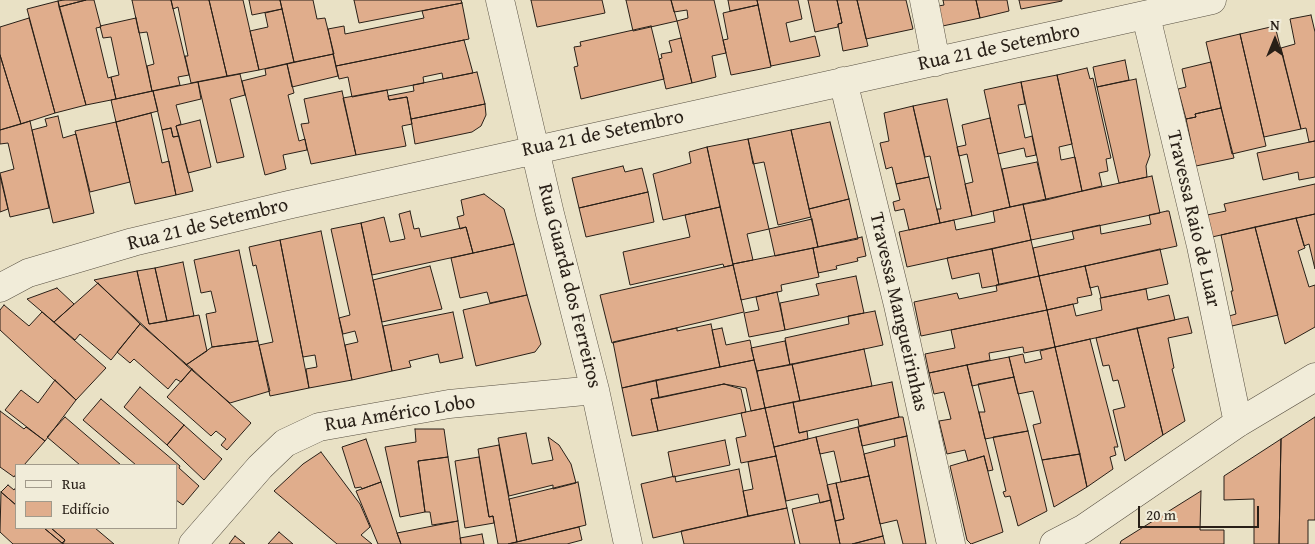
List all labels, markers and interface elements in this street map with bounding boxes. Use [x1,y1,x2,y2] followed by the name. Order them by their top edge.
[1250,15,1300,65] north arrow
[1270,15,1280,35] text: N
[916,19,1082,77] street label: Rua 21 de Setembro
[520,105,686,163] street label: Rua 21 de Setembro
[1161,128,1225,310] street label: Travessa Raio de Luar
[532,181,606,391] street label: Rua Guarda dos Ferreiros
[125,193,291,257] street label: Rua 21 de Setembro
[863,210,933,414] street label: Travessa Mangueirinhas
[323,390,477,438] street label: Rua Américo Lobo
[15,464,178,529] legend
[62,473,86,494] text: Rua
[1140,496,1261,528] scale bar
[62,498,109,519] text: Edifício
[1146,504,1176,525] text: 20 m

